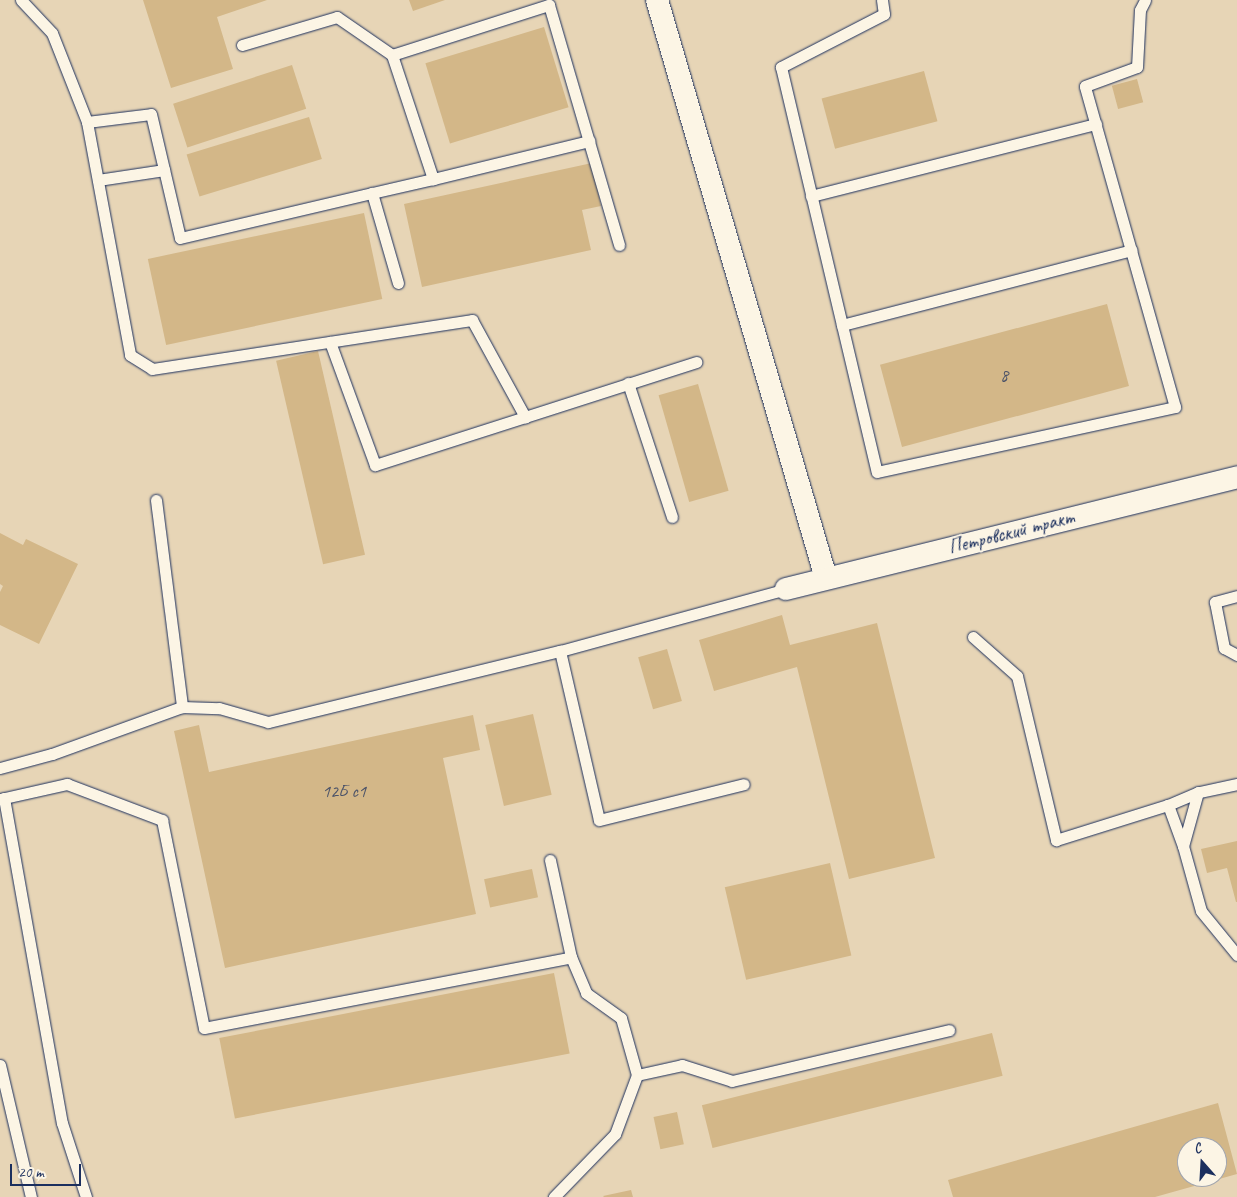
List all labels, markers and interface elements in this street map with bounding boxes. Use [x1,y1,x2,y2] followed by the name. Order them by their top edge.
[1000,364,1008,386] house number: 8
[946,505,1076,559] street label: Петровский тракт
[322,780,366,802] house number: 12Б с1
[1177,1137,1227,1187] north arrow
[1191,1139,1203,1157] text: С
[12,1154,84,1186] scale bar
[18,1163,44,1182] text: 20 m

